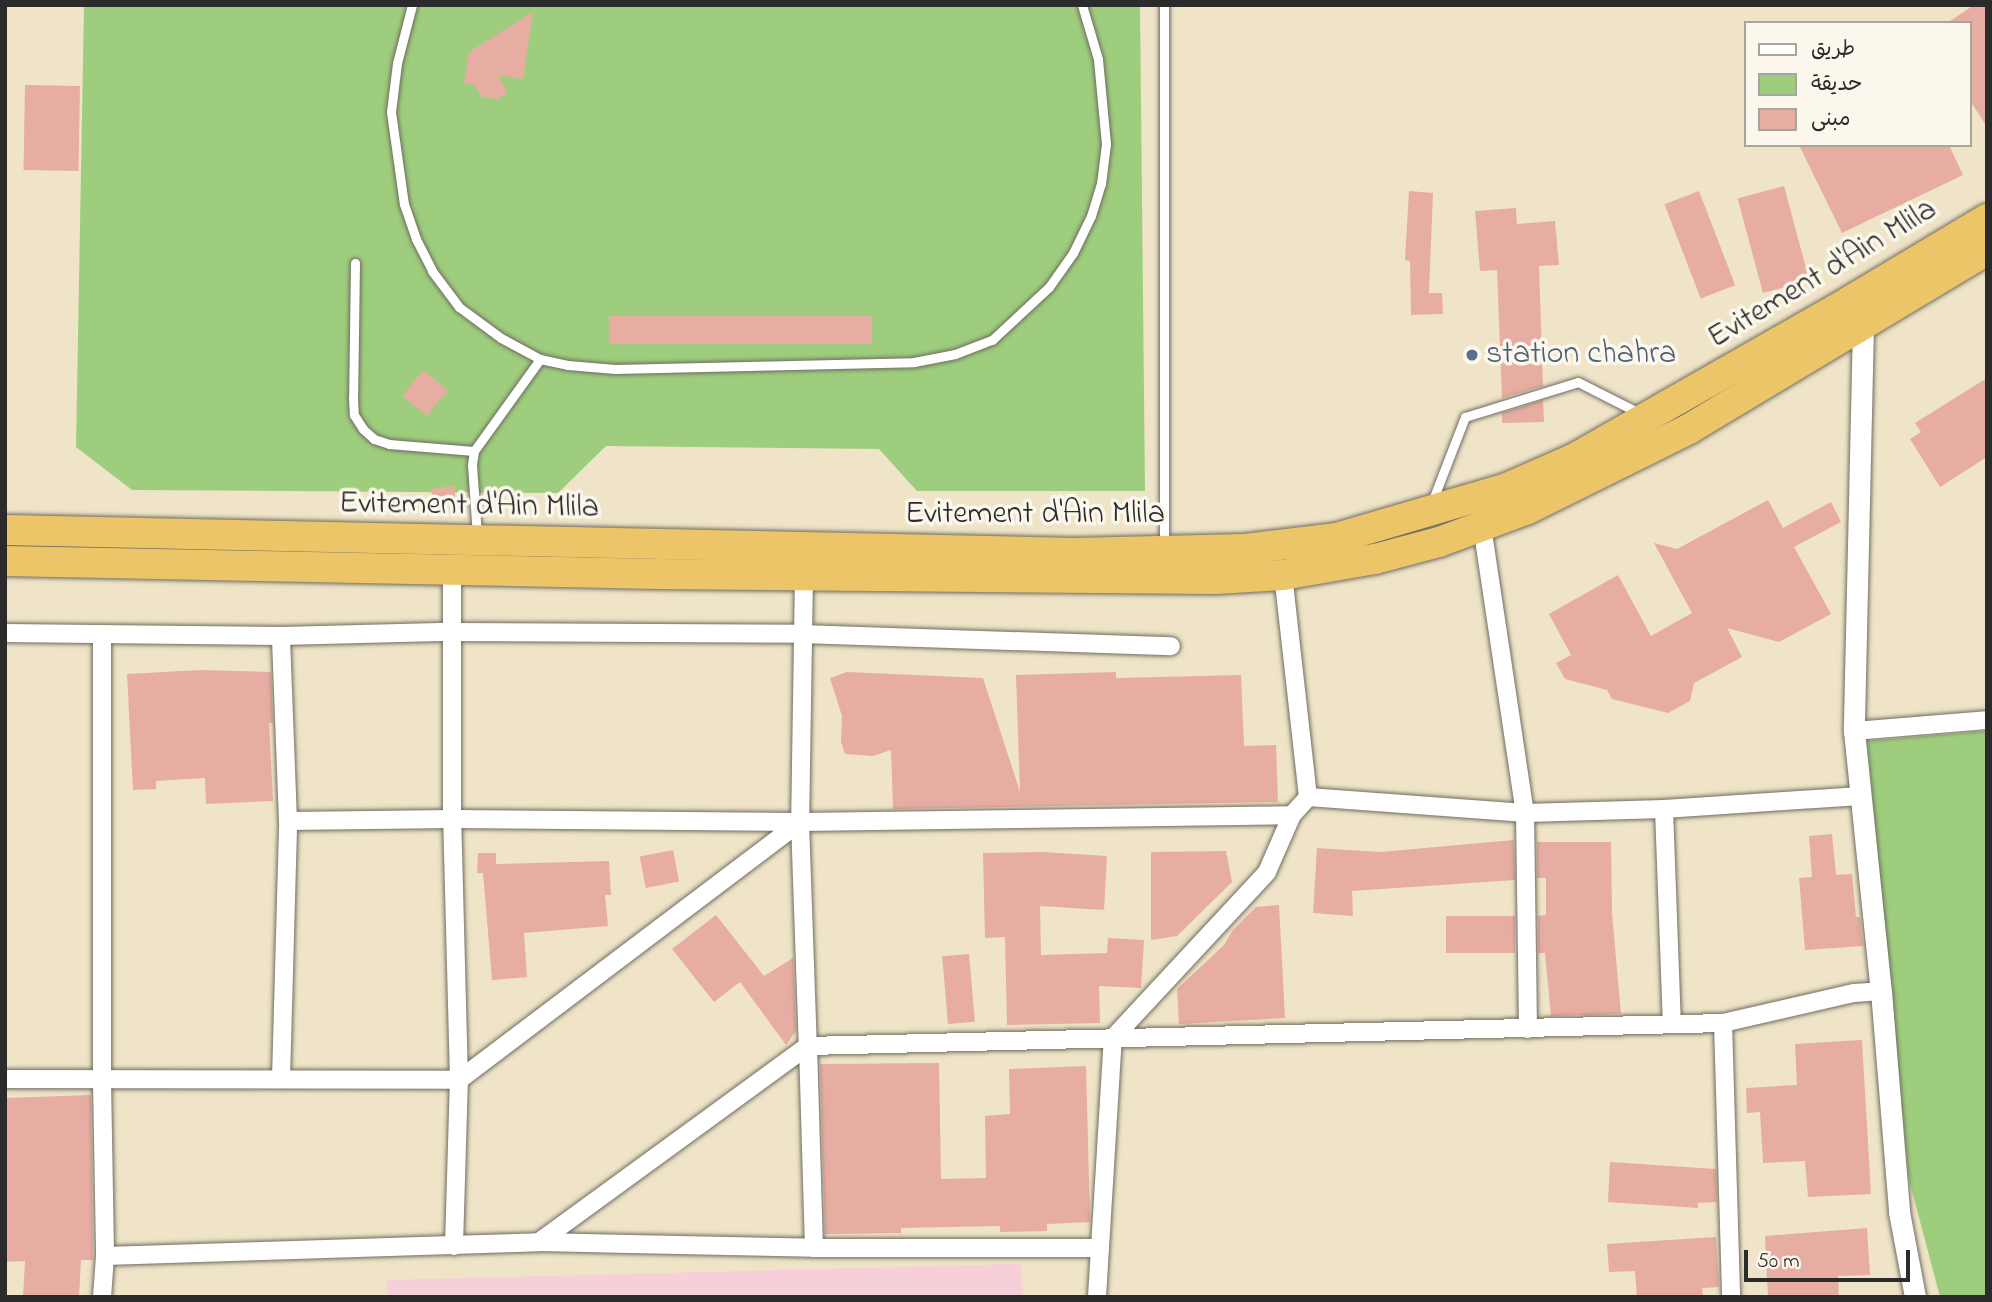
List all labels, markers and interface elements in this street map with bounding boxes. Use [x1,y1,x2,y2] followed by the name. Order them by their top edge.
[1744,21,1971,147] legend
[1811,35,1855,65] text: طريق
[1811,70,1862,100] text: حديقة
[1811,105,1850,135] text: مبنى
[1702,192,1944,358] street label: Evitement d'Ain Mlila
[1486,336,1676,374] place label: station chahra
[1464,347,1480,363] marker: station chahra
[339,486,599,528] street label: Evitement d'Ain Mlila
[905,496,1165,534] street label: Evitement d'Ain Mlila
[1747,1236,1913,1280] scale bar
[1757,1247,1800,1277] text: 50 m

